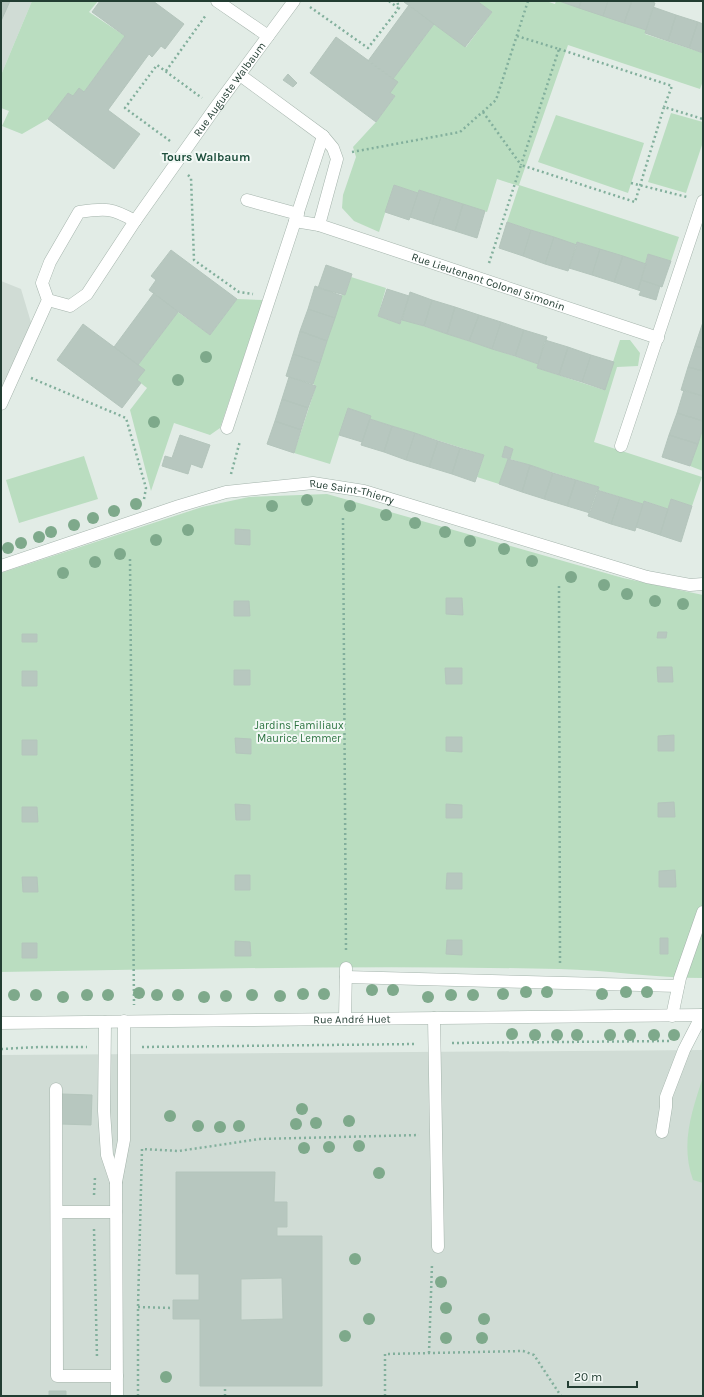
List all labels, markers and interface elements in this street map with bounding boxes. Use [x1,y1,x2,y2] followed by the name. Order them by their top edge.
[190,39,268,139] street label: Rue Auguste Walbaum
[162,150,250,164] district label: Tours Walbaum
[410,250,567,313] street label: Rue Lieutenant Colonel Simonin
[309,476,396,506] street label: Rue Saint-Thierry
[254,719,344,745] park label: Jardins Familiaux Maurice Lemmer
[313,1012,391,1026] street label: Rue André Huet
[568,1363,637,1389] scale bar
[574,1370,602,1384] text: 20 m

